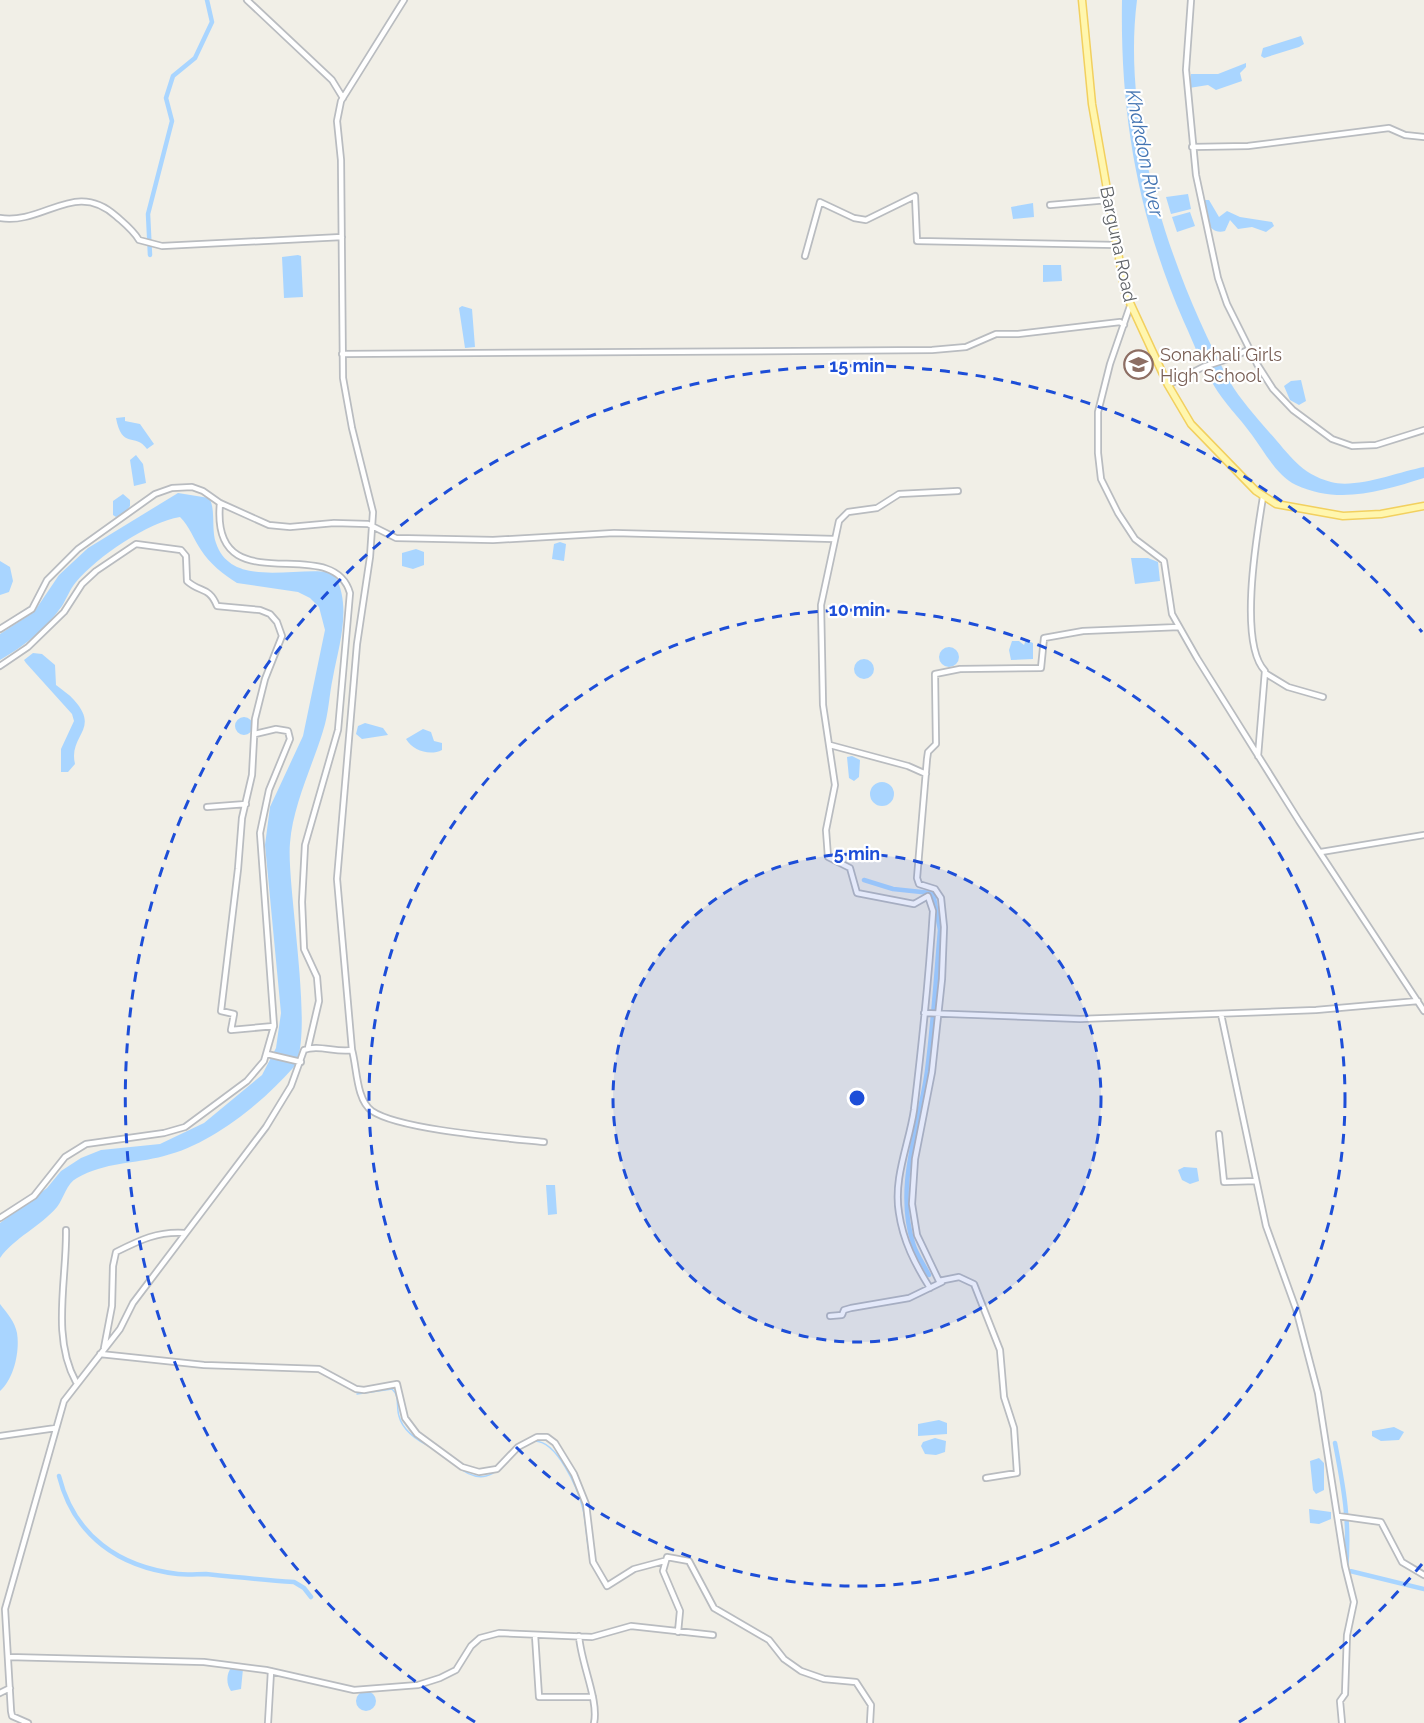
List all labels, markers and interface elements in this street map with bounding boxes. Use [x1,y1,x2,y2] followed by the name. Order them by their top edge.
[1121,87,1169,220] water label: Khakdon River
[1096,184,1141,304] street label: Barguna Road
[1160,344,1282,386] place label: Sonakhali Girls High School
[1123,349,1155,381] school or university icon: Sonakhali Girls High School
[829,355,885,376] text: 15 min
[829,599,885,620] text: 10 min
[834,843,880,864] text: 5 min
[847,1088,867,1108] centre of rings

